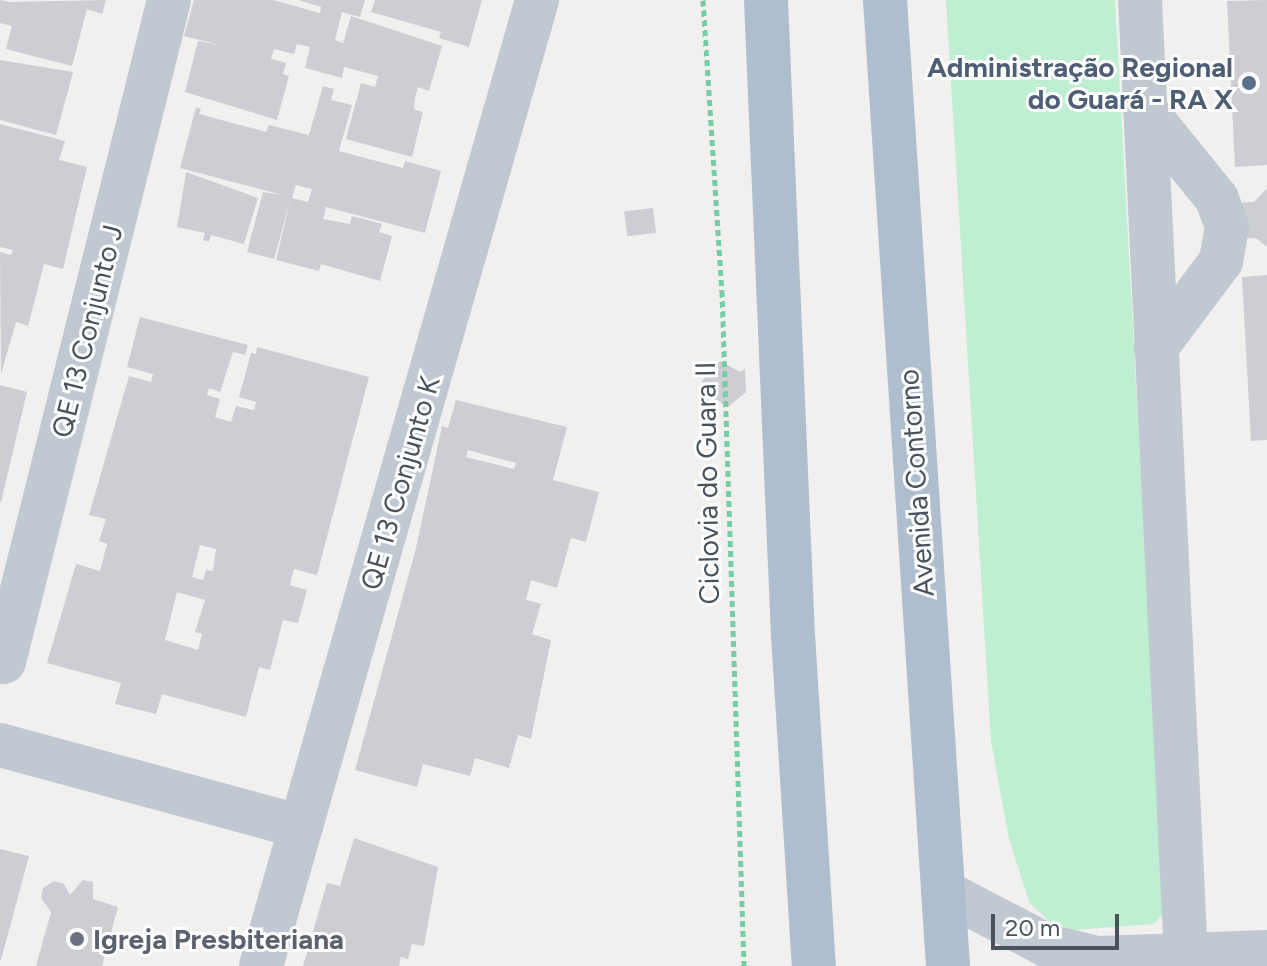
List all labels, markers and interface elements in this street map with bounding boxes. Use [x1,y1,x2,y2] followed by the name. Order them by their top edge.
[927,50,1233,116] place label: Administração Regional do Guará - RA X
[1240,74,1258,92] marker: Administração Regional do Guará - RA X
[44,221,130,441] street label: QE 13 Conjunto J
[688,361,726,605] street label: Ciclovia do Guara II
[891,368,941,598] street label: Avenida Contorno
[353,372,447,594] street label: QE 13 Conjunto K
[995,898,1123,948] scale bar
[1005,913,1060,942] text: 20 m
[93,922,344,956] place label: Igreja Presbiteriana
[68,930,86,948] marker: Igreja Presbiteriana

